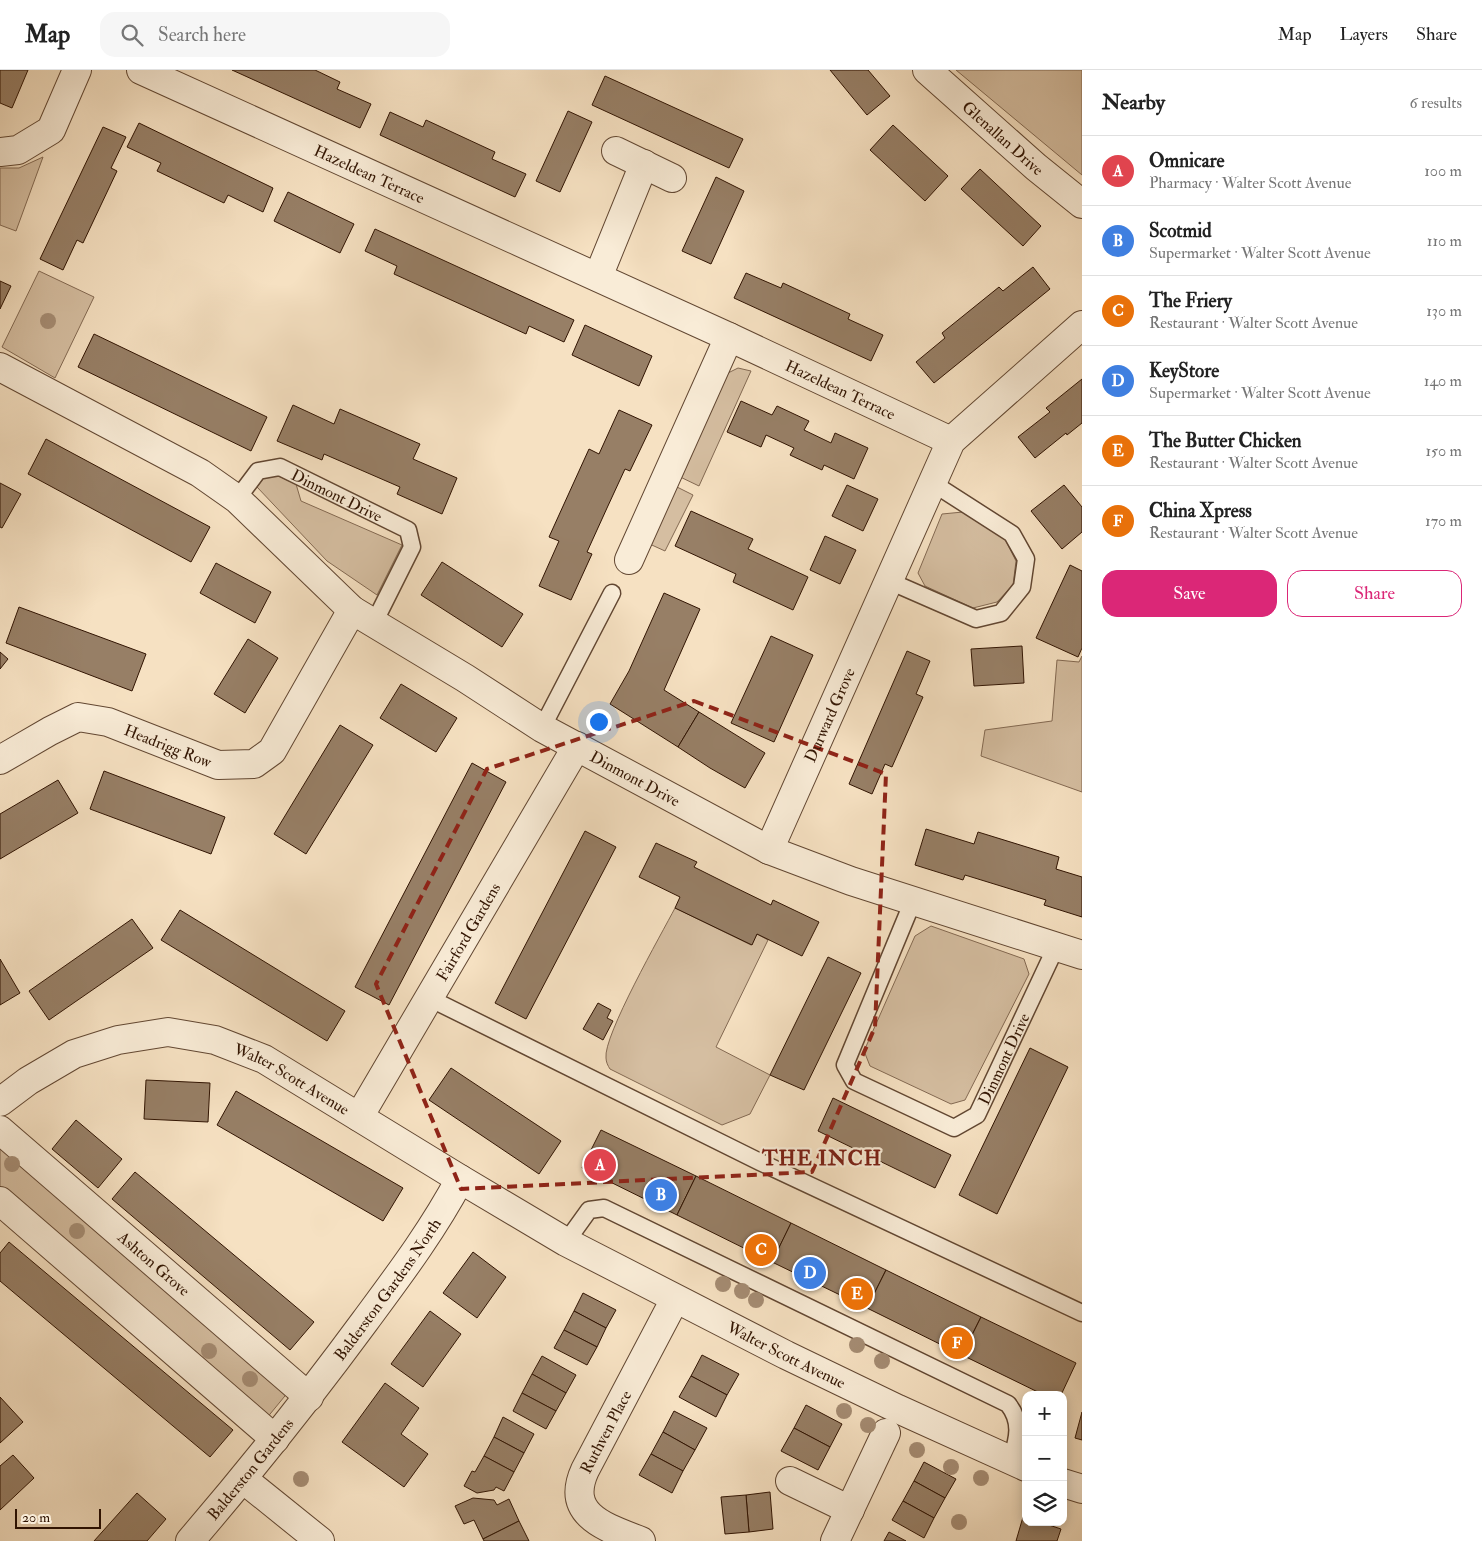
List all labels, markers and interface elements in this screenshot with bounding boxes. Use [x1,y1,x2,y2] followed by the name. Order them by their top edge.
[100,12,450,57] search box
[25,19,70,50] text: Map
[118,21,146,49] icon: search
[158,23,246,47] text: Search here
[1278,23,1312,46] text: Map
[1340,23,1388,46] text: Layers
[1416,23,1457,46] text: Share
[1102,89,1165,116] text: Nearby
[1410,93,1462,113] text: 6 results
[958,97,1047,180] street label: Glenallan Drive
[311,141,428,209] street label: Hazeldean Terrace
[1149,149,1224,173] text: Omnicare
[1113,161,1123,181] text: A
[1424,161,1462,181] text: 100 m
[1149,173,1351,193] text: Pharmacy · Walter Scott Avenue
[1149,219,1212,243] text: Scotmid
[1113,231,1123,251] text: B
[1427,231,1462,251] text: 110 m
[1149,243,1371,263] text: Supermarket · Walter Scott Avenue
[1149,289,1232,313] text: The Friery
[1112,301,1124,321] text: C
[1426,301,1462,321] text: 130 m
[1149,313,1358,333] text: Restaurant · Walter Scott Avenue
[782,356,899,425] street label: Hazeldean Terrace
[1149,359,1219,383] text: KeyStore
[1111,371,1125,391] text: D
[1424,371,1462,391] text: 140 m
[1149,383,1371,403] text: Supermarket · Walter Scott Avenue
[1149,429,1302,453] text: The Butter Chicken
[1112,441,1124,461] text: E
[1425,441,1462,461] text: 150 m
[1149,453,1358,473] text: Restaurant · Walter Scott Avenue
[288,465,386,527] street label: Dinmont Drive
[1149,499,1252,523] text: China Xpress
[1113,511,1123,531] text: F
[1425,511,1462,531] text: 170 m
[1149,523,1358,543] text: Restaurant · Walter Scott Avenue
[1102,570,1277,617] button: Save
[1287,570,1462,617] button: Share
[800,665,860,765] street label: Durward Grove
[586,709,612,735] your location
[121,720,215,773] street label: Headrigg Row
[586,747,683,811] street label: Dinmont Drive
[432,879,505,985] street label: Fairford Gardens
[974,1010,1035,1108] street label: Dinmont Drive
[230,1039,353,1120] street label: Walter Scott Avenue
[761,1145,882,1172] district label: THE INCH
[584,1146,616,1184] pin: A
[645,1176,677,1214] pin: B
[330,1214,446,1365] street label: Balderston Gardens North
[113,1227,194,1301] street label: Ashton Grove
[745,1231,777,1269] pin: C
[794,1254,826,1292] pin: D
[841,1275,873,1313] pin: E
[722,1317,849,1393] street label: Walter Scott Avenue
[941,1324,973,1362] pin: F
[576,1387,636,1477] street label: Ruthven Place
[1022,1391,1067,1526] map controls
[1022,1391,1067,1436] button: +
[203,1414,298,1524] street label: Balderston Gardens
[1022,1436,1067,1481] button: −
[1022,1481,1067,1526] button: layers
[15,1506,101,1529] scale bar
[22,1509,50,1526] text: 20 m

